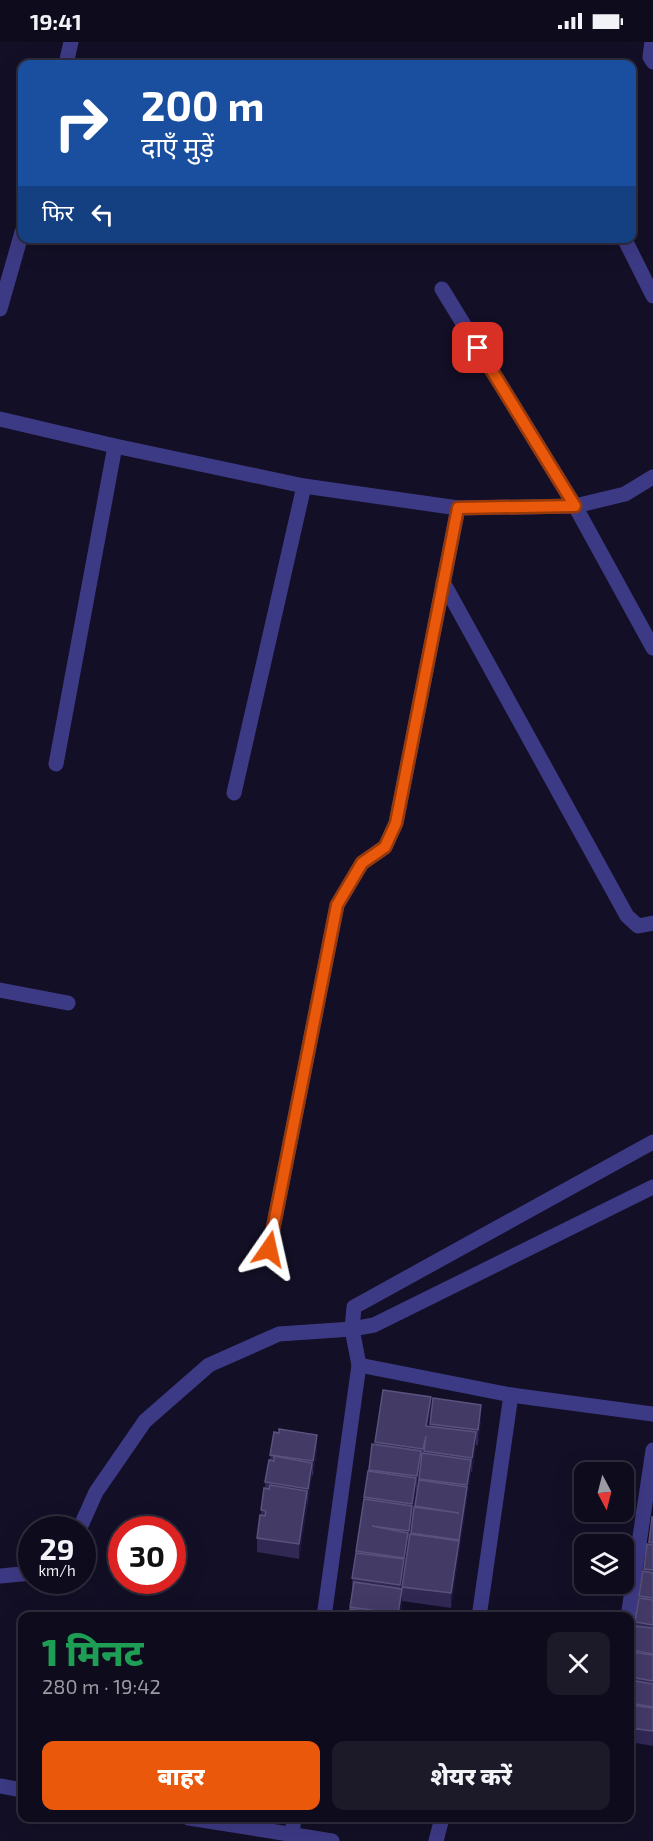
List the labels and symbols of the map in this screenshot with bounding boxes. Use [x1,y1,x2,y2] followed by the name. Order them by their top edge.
[452,322,503,373] pin
[237,1217,301,1281] position arrow
[574,1462,634,1522] north arrow
[108,1516,186,1594] speed limit sign: 30

